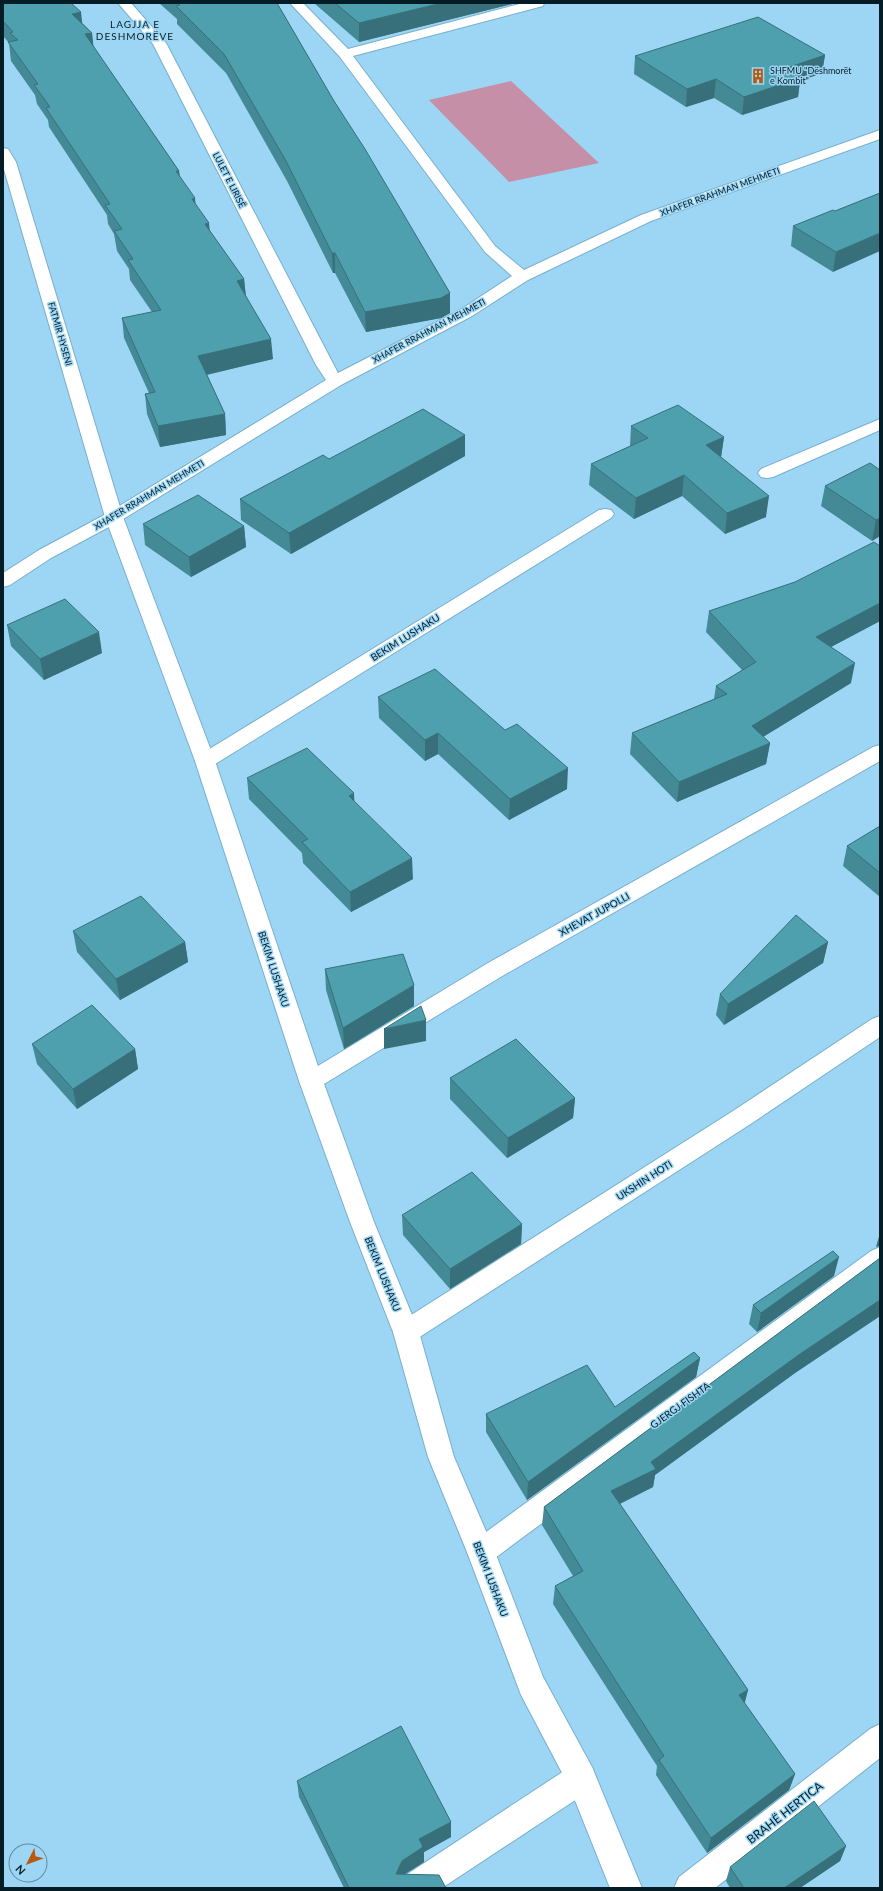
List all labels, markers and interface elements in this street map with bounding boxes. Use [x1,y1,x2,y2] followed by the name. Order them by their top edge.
[96,18,174,42] district label: LAGJJA E DESHMORËVE
[770,65,852,86] place label: SHFMU "Dëshmorët e Kombit"
[749,67,767,85] building icon: SHFMU "Dëshmorët e Kombit"
[211,150,248,209] street label: LULET E LIRISË
[658,165,781,218] street label: XHAFER RRAHMAN MEHMETI
[370,296,487,365] street label: XHAFER RRAHMAN MEHMETI
[46,301,75,367] street label: FATMIR HYSENI
[92,457,206,532] street label: XHAFER RRAHMAN MEHMETI
[368,611,442,663] street label: BEKIM LUSHAKU
[557,890,631,938] street label: XHEVAT JUPOLLI
[256,929,292,1009] street label: BEKIM LUSHAKU
[614,1158,674,1202] street label: UKSHIN HOTI
[363,1235,403,1313] street label: BEKIM LUSHAKU
[648,1379,712,1431] street label: GJERGJ FISHTA
[471,1540,511,1618] street label: BEKIM LUSHAKU
[744,1778,826,1847] street label: BRAHË HERTICA
[8,1843,48,1883] north arrow
[13,1863,28,1878] text: N

